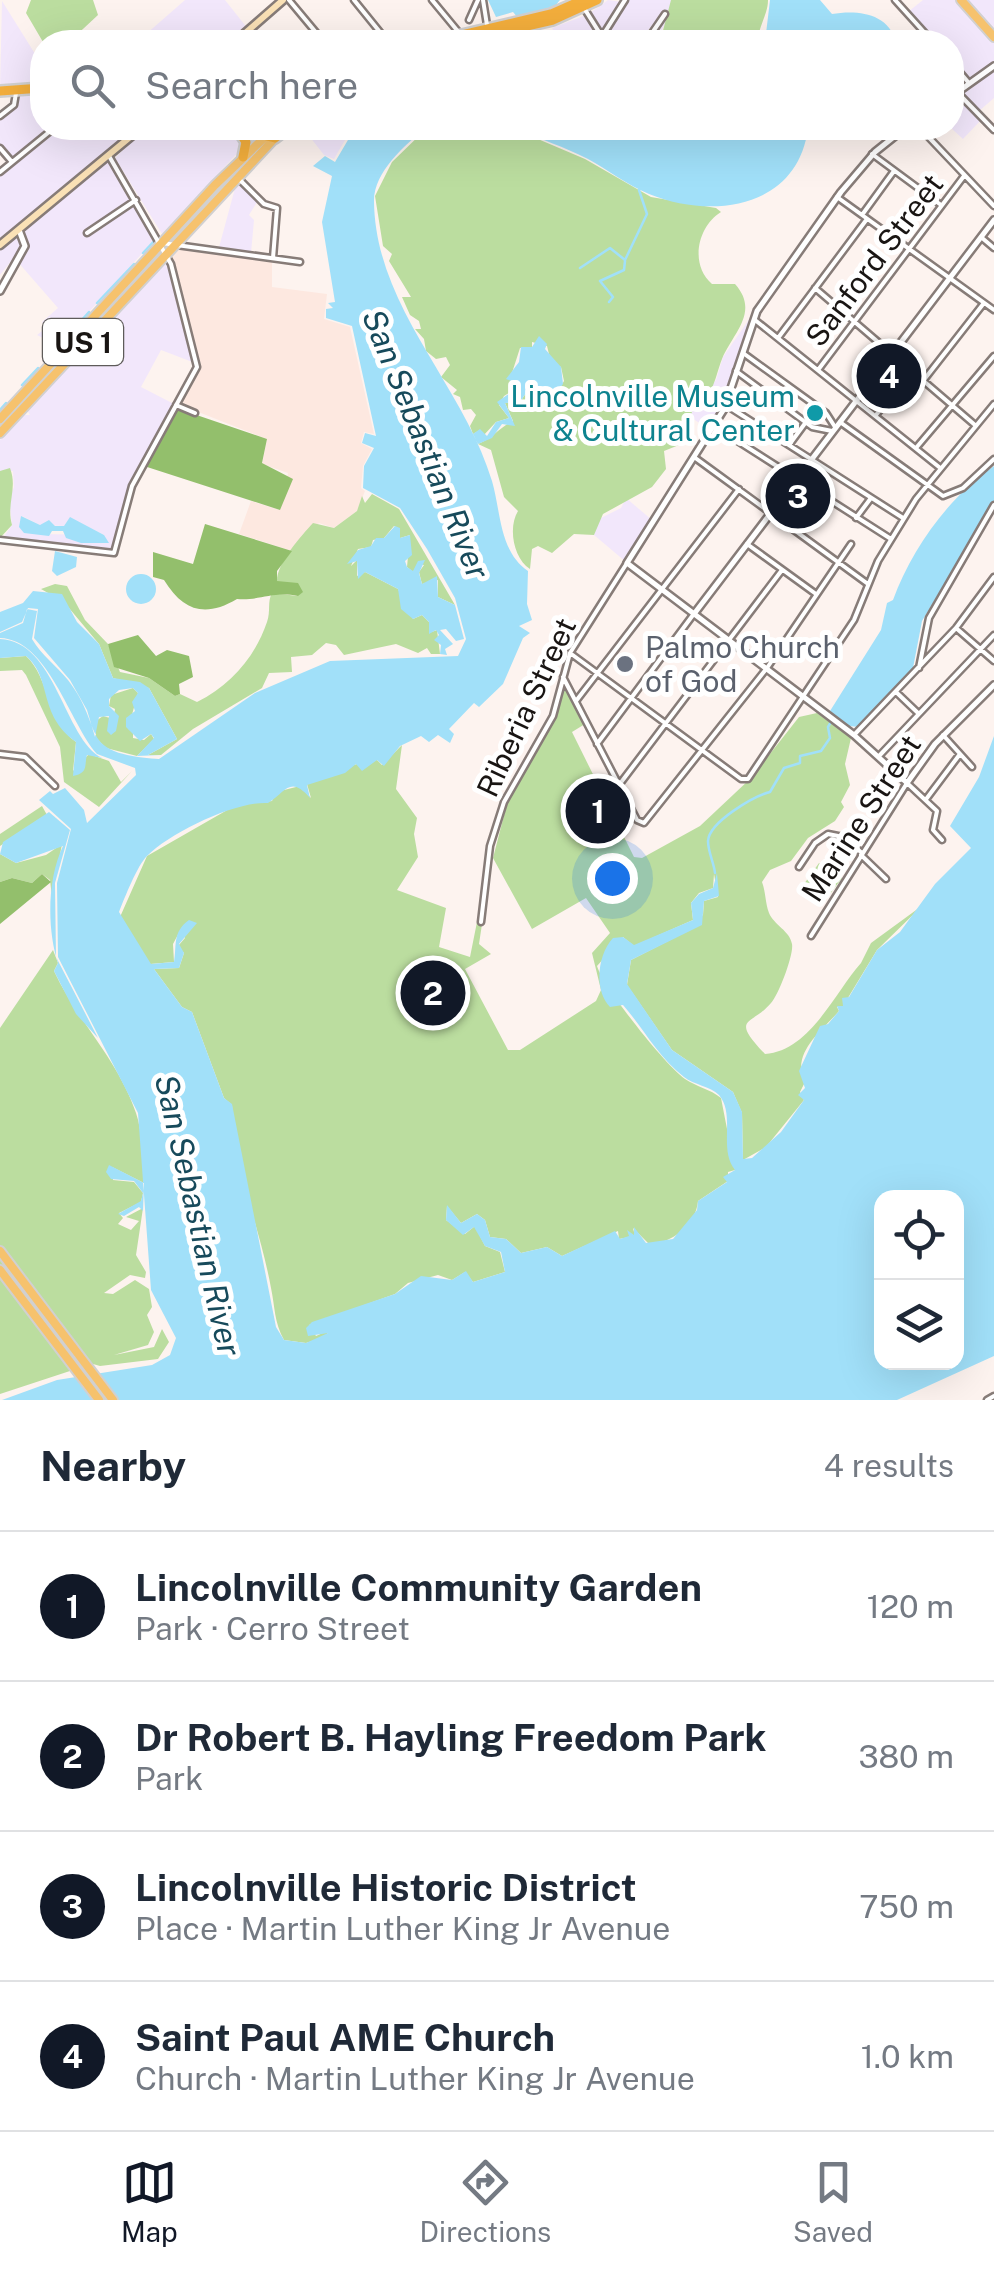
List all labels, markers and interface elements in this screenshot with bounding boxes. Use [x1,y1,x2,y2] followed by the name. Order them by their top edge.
[30,30,964,140] search box
[65,58,120,113] icon: search
[145,63,358,108] text: Search here
[798,167,950,353] street label: Sanford Street
[355,304,497,585] water label: San Sebastian River
[43,319,123,365] road number: US 1
[856,338,922,414] pin: 4
[510,378,795,448] place label: Lincolnville Museum & Cultural Center
[804,402,826,424] marker: Lincolnville Museum & Cultural Center
[766,458,830,534] pin: 3
[469,612,583,802] street label: Riberia Street
[645,629,840,699] place label: Palmo Church of God
[614,653,636,675] marker: Palmo Church of God
[794,728,928,908] street label: Marine Street
[566,774,630,848] pin: 1
[587,853,638,904] your location
[400,956,466,1030] pin: 2
[148,1071,249,1360] water label: San Sebastian River
[874,1190,964,1370] map controls
[874,1190,964,1280] button: locate
[874,1280,964,1370] button: layers
[40,1441,186,1490] text: Nearby
[824,1447,954,1484] text: 4 results
[135,1565,702,1610] text: Lincolnville Community Garden
[66,1588,79,1625] text: 1
[867,1588,954,1625] text: 120 m
[135,1610,410,1647] text: Park · Cerro Street
[135,1715,767,1760] text: Dr Robert B. Hayling Freedom Park
[62,1738,83,1775] text: 2
[858,1738,954,1775] text: 380 m
[135,1760,203,1797] text: Park
[135,1865,637,1910] text: Lincolnville Historic District
[62,1888,83,1925] text: 3
[859,1888,954,1925] text: 750 m
[135,1910,670,1947] text: Place · Martin Luther King Jr Avenue
[135,2015,555,2060] text: Saint Paul AME Church
[62,2038,83,2075] text: 4
[861,2038,954,2075] text: 1.0 km
[135,2060,695,2097] text: Church · Martin Luther King Jr Avenue
[121,2155,178,2248] tab: Map
[420,2155,551,2248] tab: Directions
[793,2155,873,2248] tab: Saved

